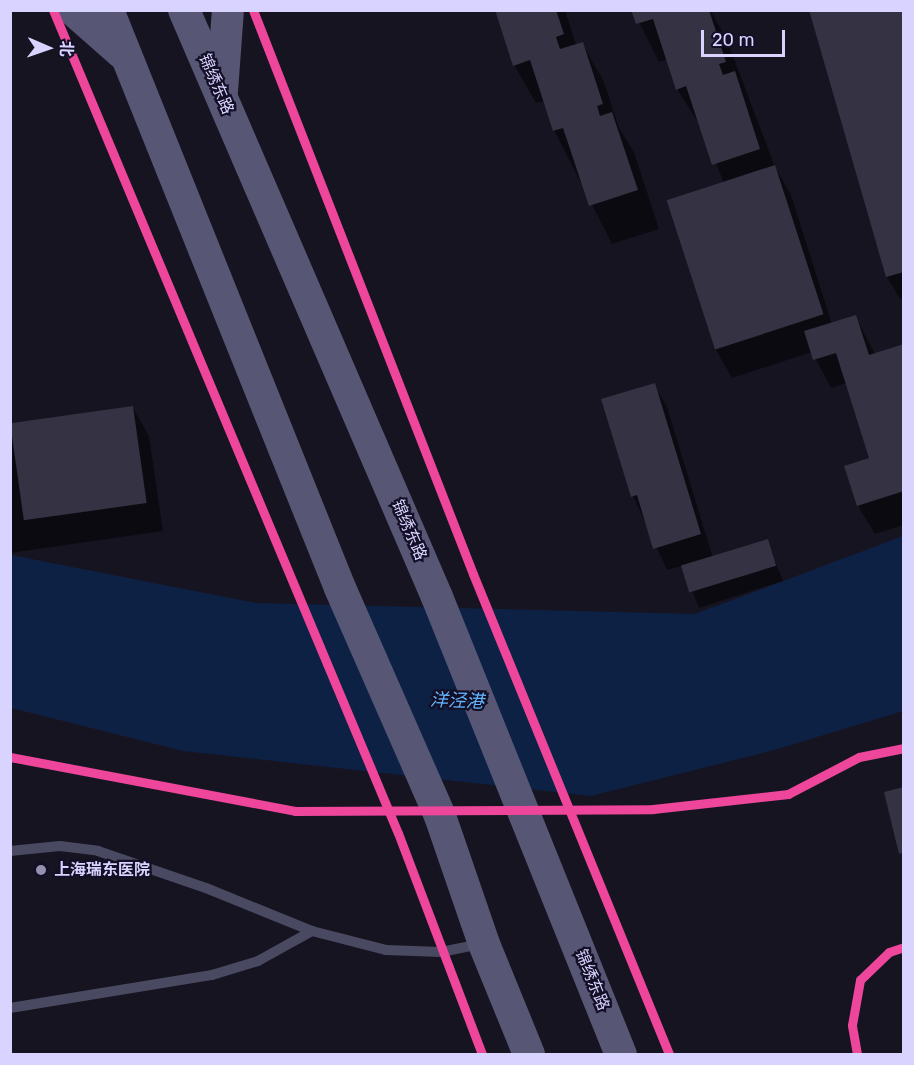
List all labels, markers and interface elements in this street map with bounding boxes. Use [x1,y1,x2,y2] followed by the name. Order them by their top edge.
[18,18,78,78] north arrow
[704,18,788,56] scale bar
[712,29,754,51] text: 20 m
[57,40,76,57] text: 北
[195,51,237,117] street label: 锦绣东路
[388,497,430,563] street label: 锦绣东路
[430,689,484,713] water label: 洋泾港
[54,860,150,880] place label: 上海瑞东医院
[32,861,50,879] marker: 上海瑞东医院
[571,947,613,1013] street label: 锦绣东路

